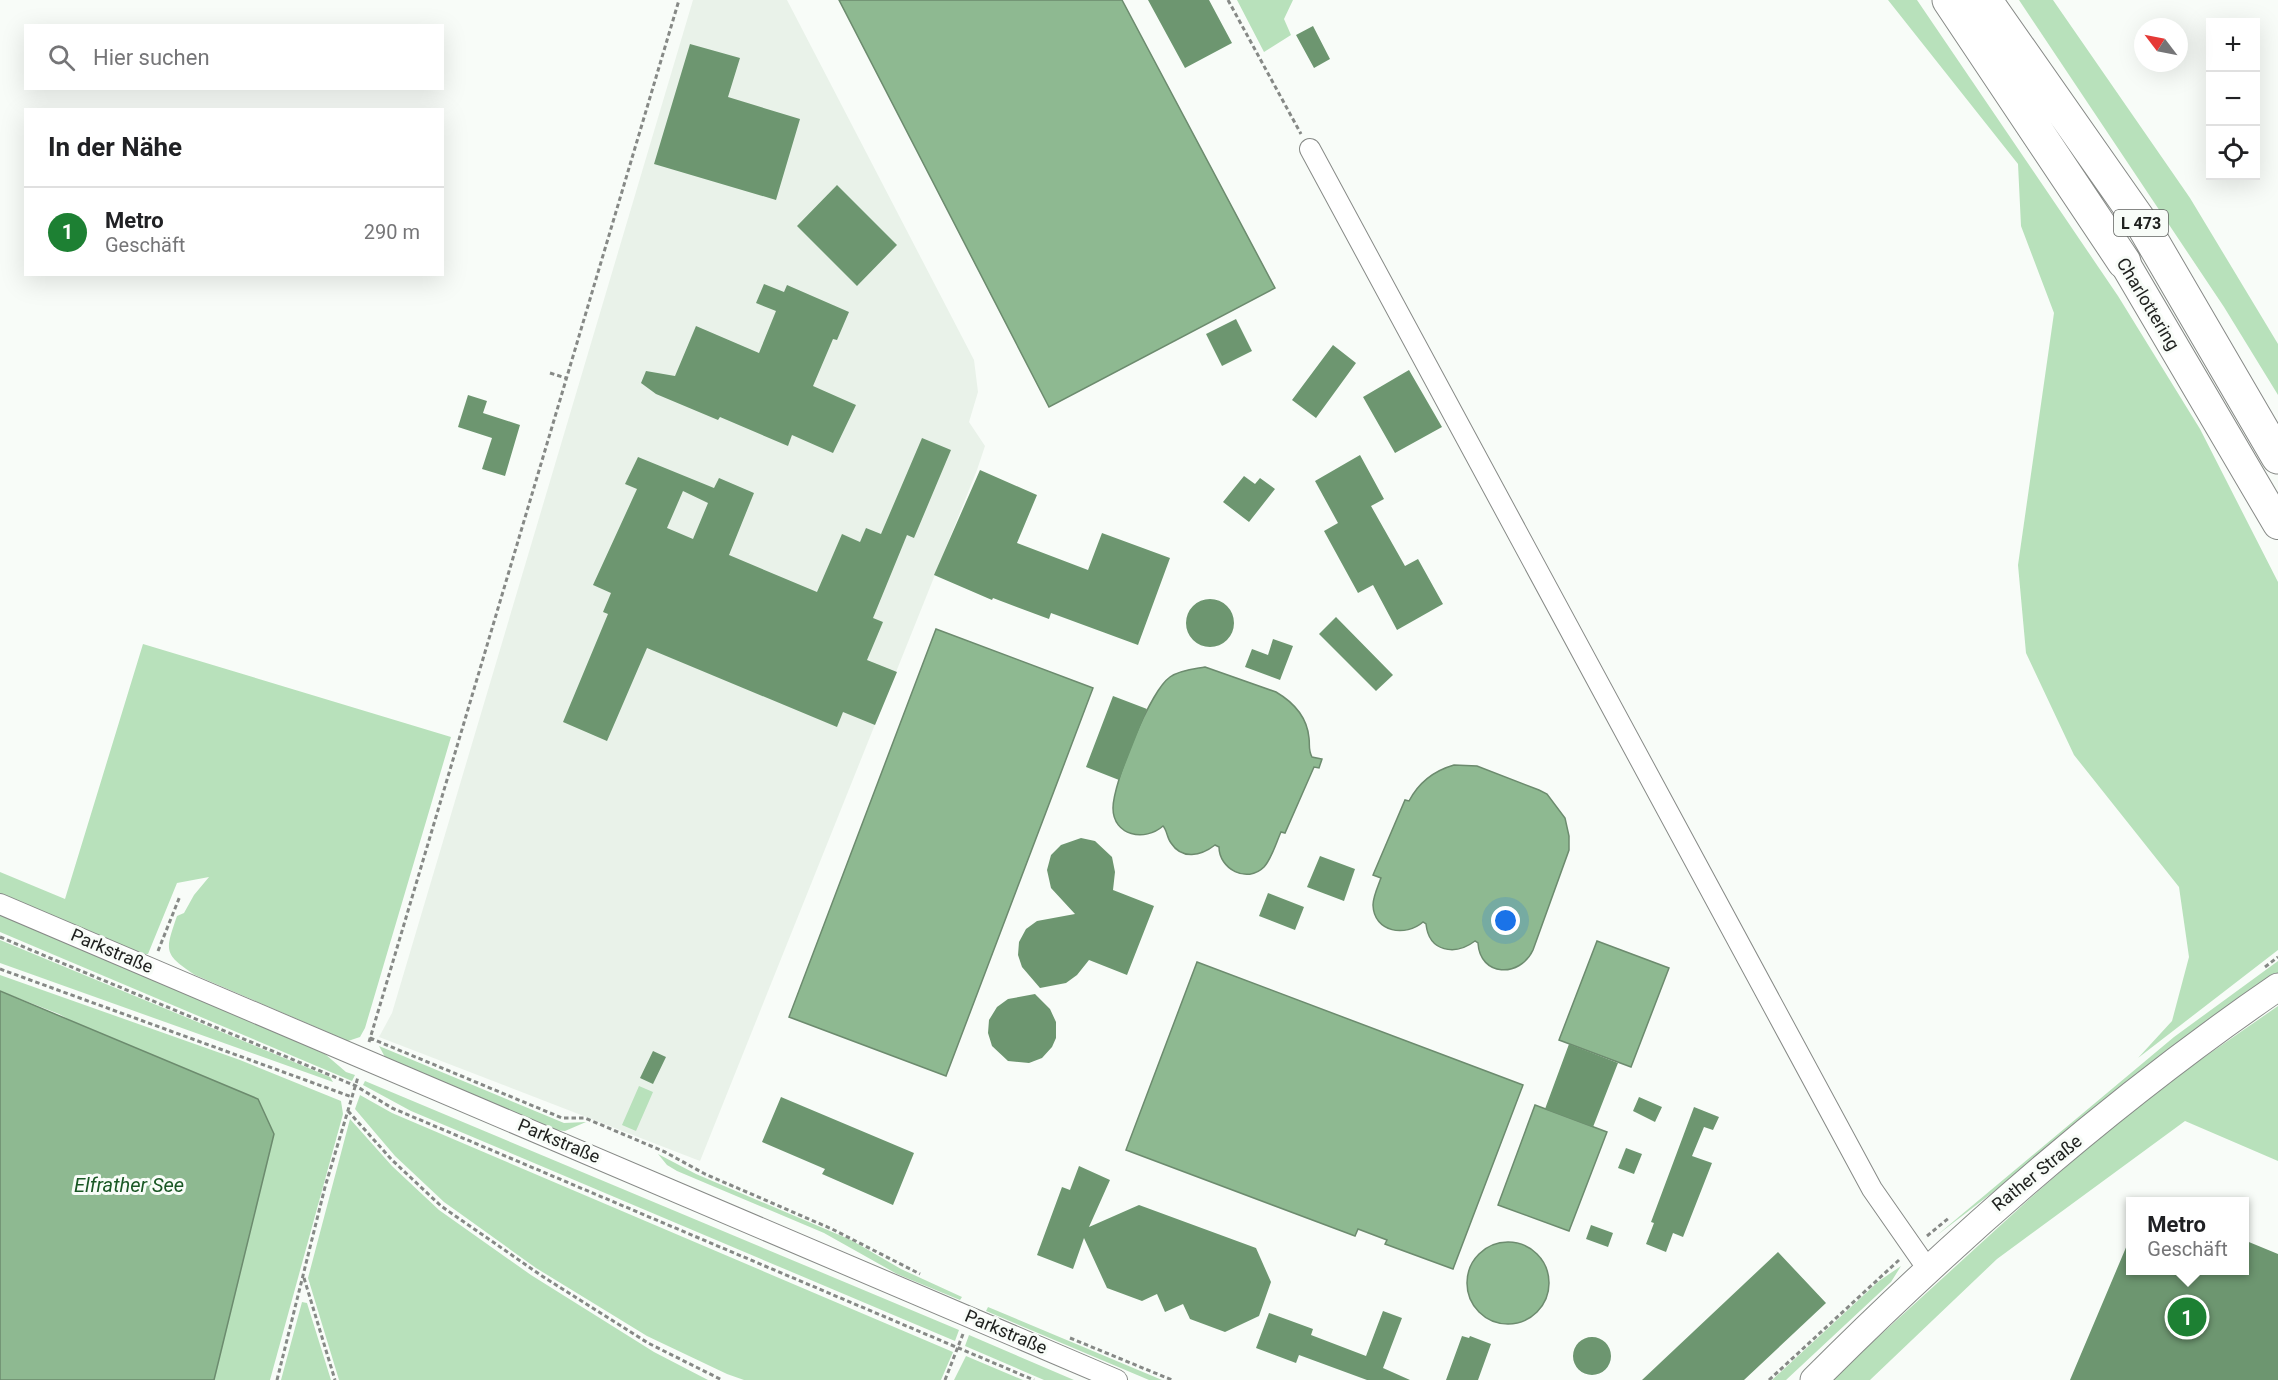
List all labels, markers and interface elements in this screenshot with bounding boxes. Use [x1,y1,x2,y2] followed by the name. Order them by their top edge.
[2134,18,2188,72] north arrow
[2206,18,2260,180] map controls
[2206,18,2260,72] button: +
[24,24,444,90] search box
[45,41,78,74] icon: search
[93,45,210,70] text: Hier suchen
[2206,72,2260,126] button: −
[2206,126,2260,180] button: locate
[48,132,182,162] text: In der Nähe
[105,208,164,233] text: Metro
[2114,210,2168,236] road number: L 473
[62,220,73,244] text: 1
[364,220,420,244] text: 290 m
[105,233,185,257] text: Geschäft
[2113,254,2184,354] street label: Charlottering
[1491,906,1520,935] your location
[68,924,156,977] street label: Parkstraße
[515,1114,603,1167] street label: Parkstraße
[1988,1130,2086,1215] street label: Rather Straße
[74,1173,184,1197] water label: Elfrather See
[2126,1197,2249,1275] popup
[2147,1212,2206,1237] text: Metro
[2147,1237,2228,1261] text: Geschäft
[2168,1294,2206,1340] pin: 1
[962,1305,1050,1358] street label: Parkstraße

